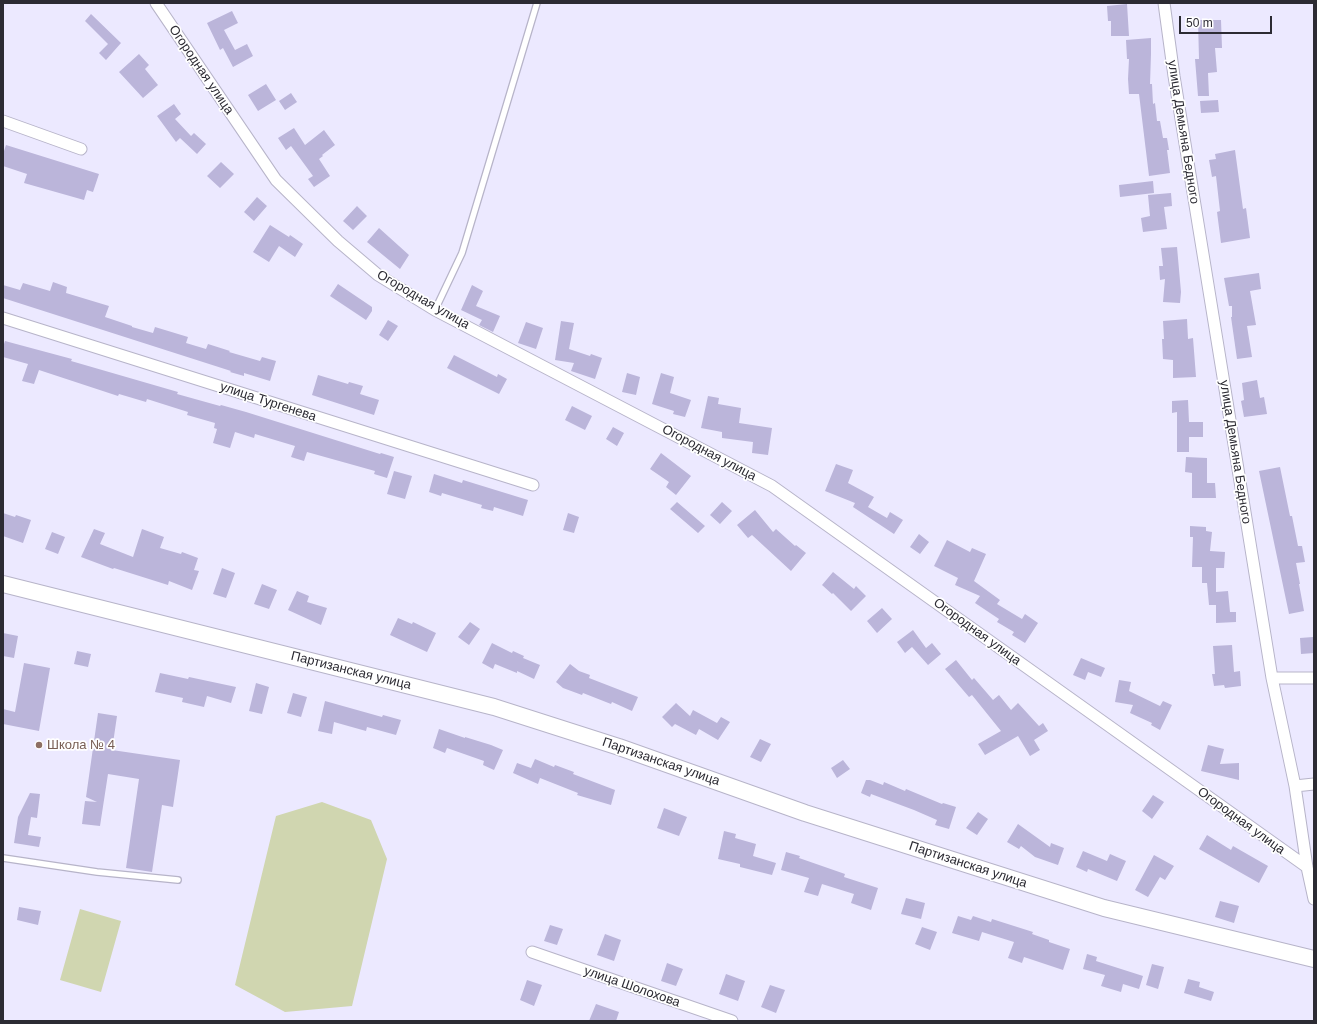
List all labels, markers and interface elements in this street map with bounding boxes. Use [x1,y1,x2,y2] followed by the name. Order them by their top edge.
[1181,8,1274,34] scale bar
[1186,16,1213,30] text: 50 m
[165,22,237,118] street label: Огородная улица
[1164,59,1202,205] street label: улица Демьяна Бедного
[374,267,472,333] street label: Огородная улица
[218,379,318,425] street label: улица Тургенева
[1216,379,1254,525] street label: улица Демьяна Бедного
[659,422,759,484] street label: Огородная улица
[930,595,1024,669] street label: Огородная улица
[289,649,413,693] street label: Партизанская улица
[600,735,722,789] street label: Партизанская улица
[47,737,115,753] place label: Школа № 4
[34,740,44,750] marker: Школа № 4
[1194,784,1288,858] street label: Огородная улица
[907,839,1029,891] street label: Партизанская улица
[582,963,682,1011] street label: улица Шолохова

